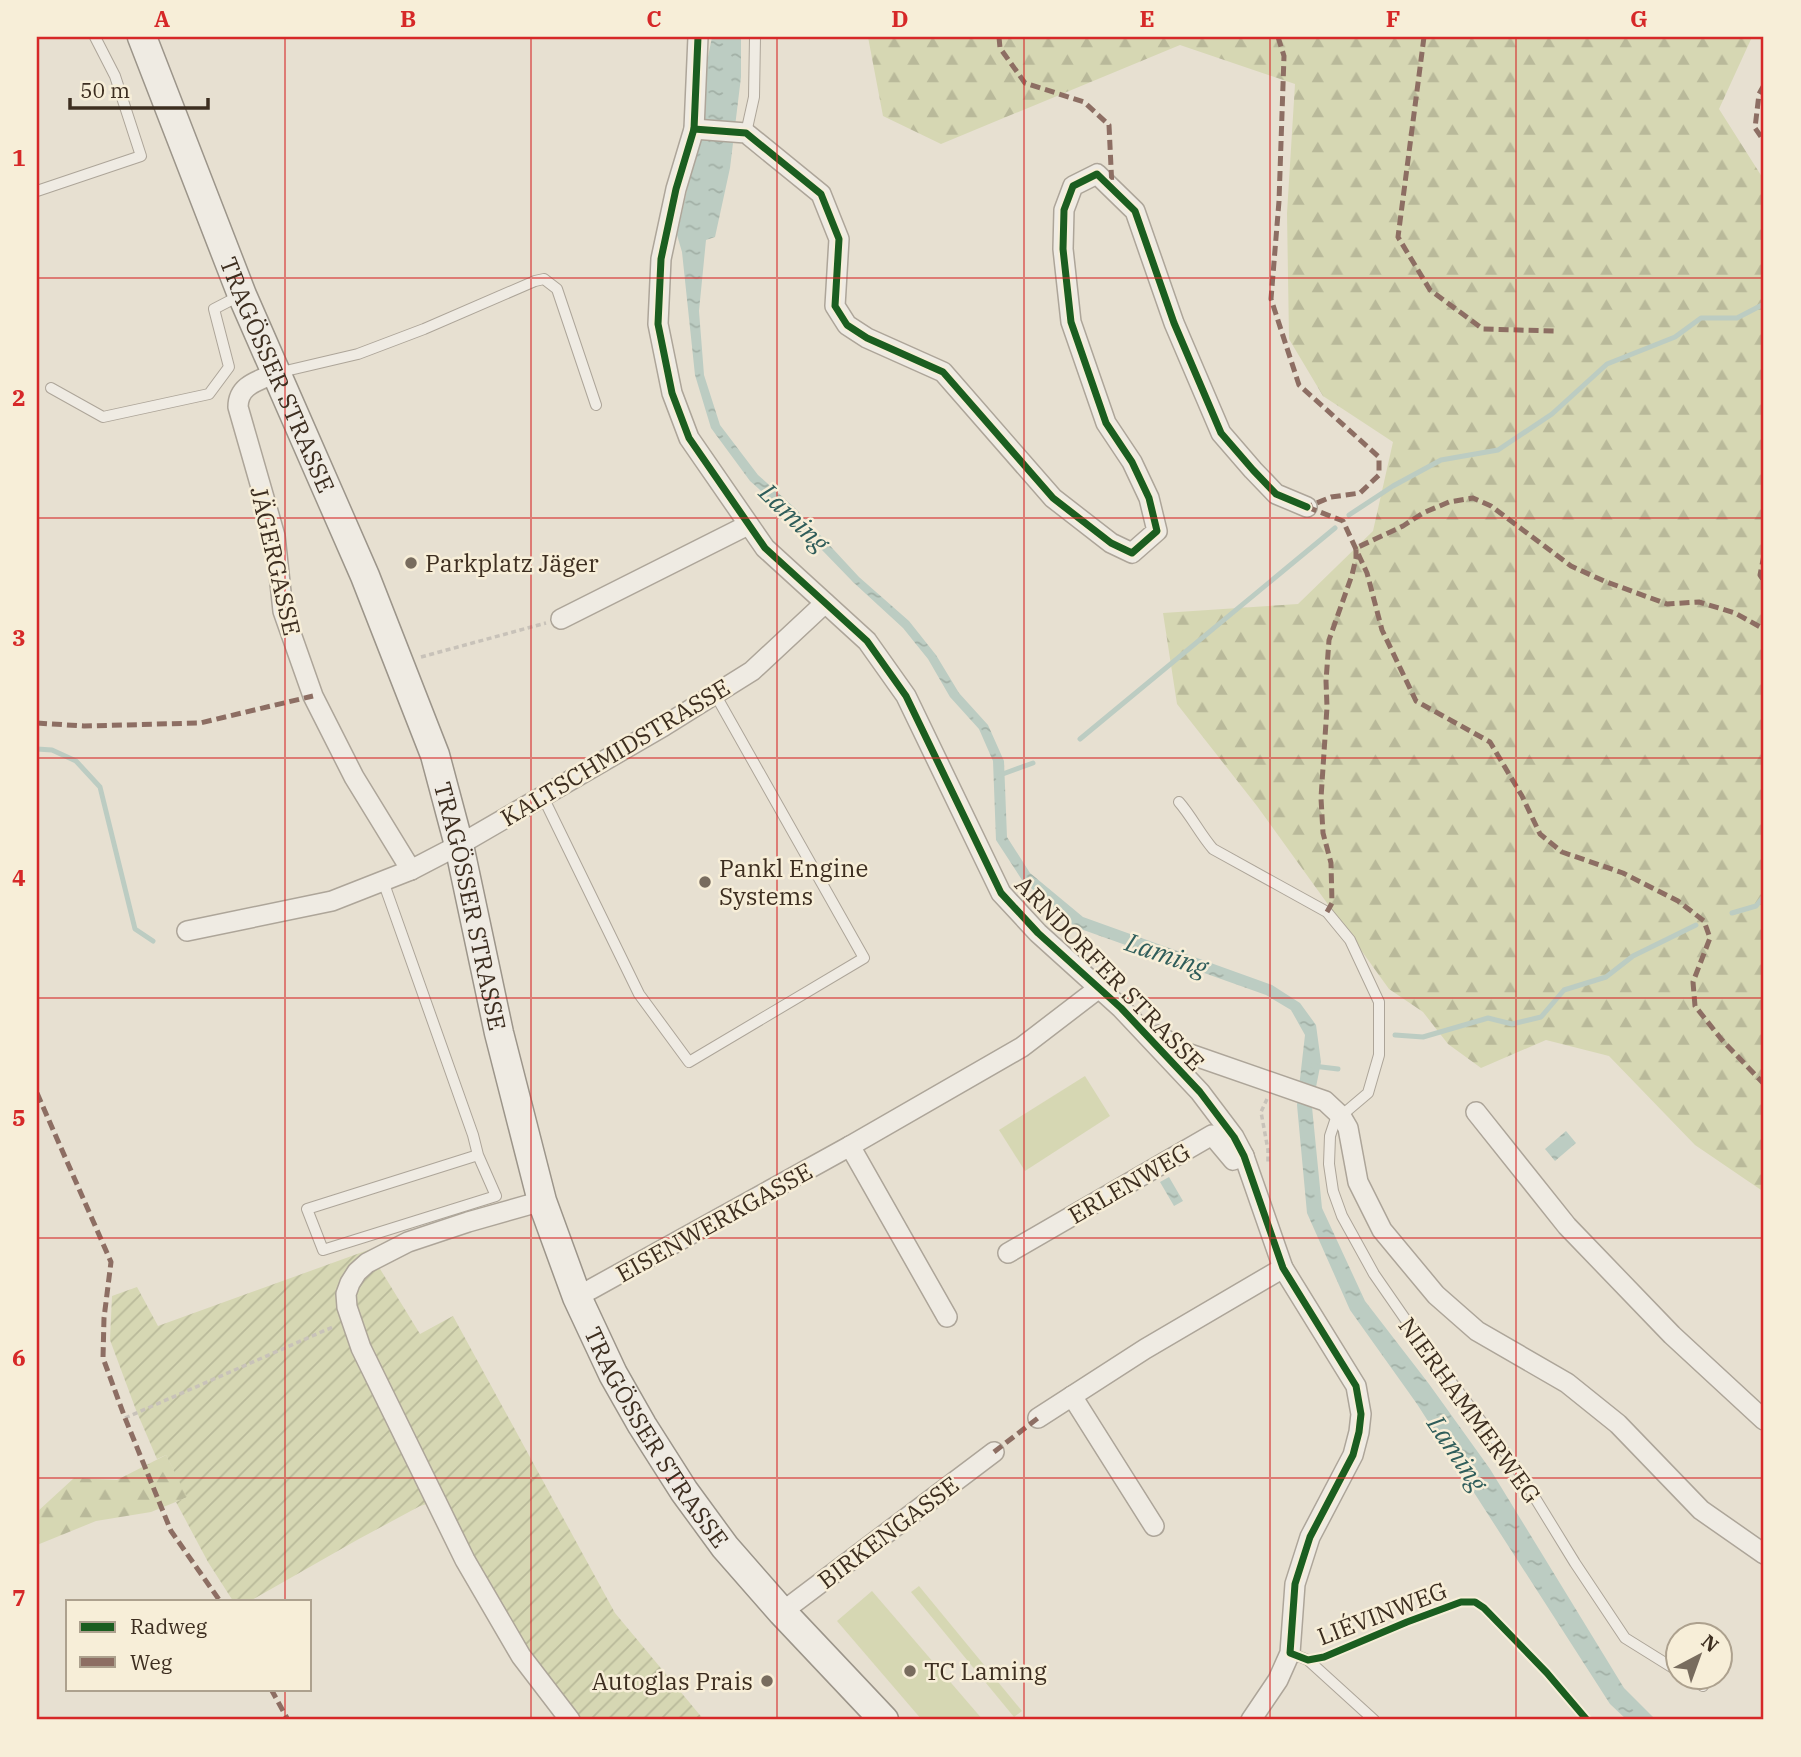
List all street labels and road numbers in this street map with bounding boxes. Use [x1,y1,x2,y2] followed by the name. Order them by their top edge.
[213,252,343,498] street label: TRAGÖSSER STRASSE
[243,483,309,639] street label: JÄGERGASSE
[494,671,736,833] street label: KALTSCHMIDSTRASSE
[427,778,514,1033] street label: TRAGÖSSER STRASSE
[1008,869,1212,1077] street label: ARNDORFER STRASSE
[1062,1135,1196,1231] street label: ERLENWEG
[610,1155,818,1289] street label: EISENWERKGASSE
[1392,1311,1548,1509] street label: NIERHAMMERWEG
[577,1321,736,1554] street label: TRAGÖSSER STRASSE
[811,1469,965,1595] street label: BIRKENGASSE
[1313,1574,1451,1652] street label: LIÉVINWEG

